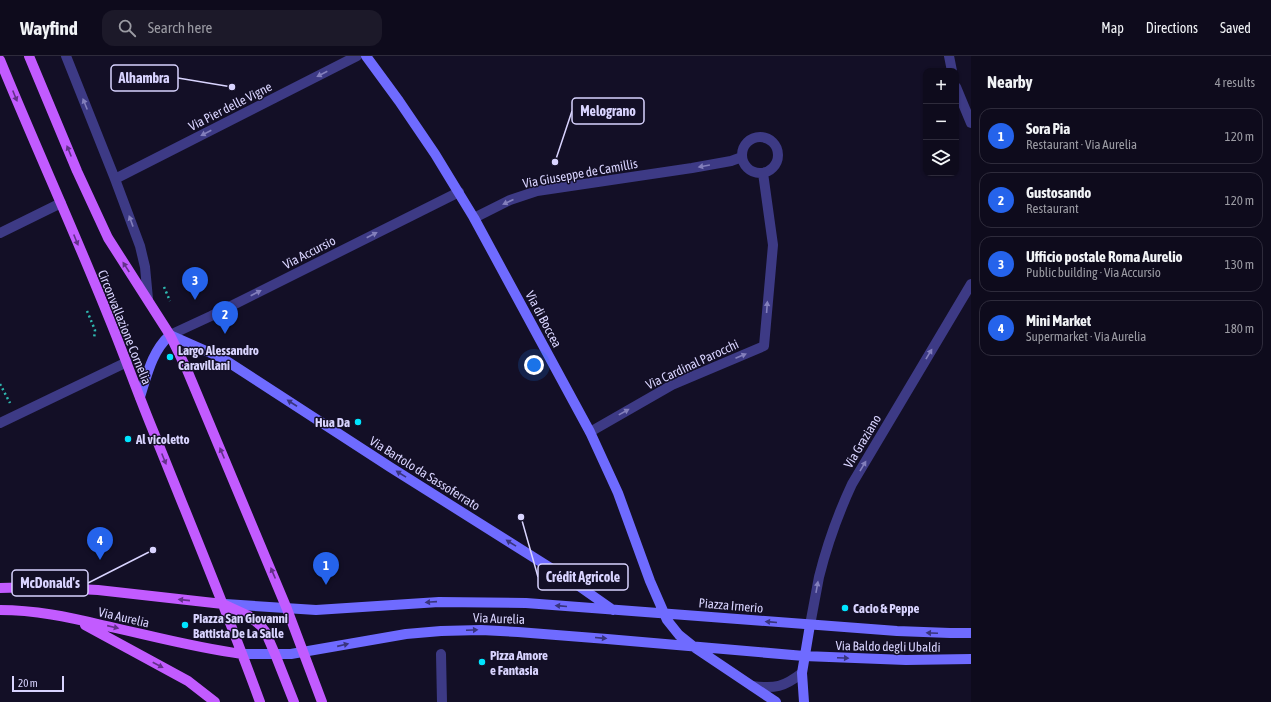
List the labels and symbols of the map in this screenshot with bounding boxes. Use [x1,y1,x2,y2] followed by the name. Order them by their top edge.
[111,65,178,91] callout: Alhambra
[118,70,170,86] text: Alhambra
[316,71,328,77] one-way arrow
[186,79,274,134] street label: Via Pier delle Vigne
[12,91,18,103] one-way arrow
[82,97,88,109] one-way arrow
[572,98,644,124] callout: Melograno
[580,103,636,119] text: Melograno
[200,130,212,136] one-way arrow
[65,145,71,157] one-way arrow
[521,156,639,191] street label: Via Giuseppe de Camillis
[698,163,710,169] one-way arrow
[501,199,513,205] one-way arrow
[127,215,133,227] one-way arrow
[366,232,378,238] one-way arrow
[280,233,338,272] street label: Via Accursio
[73,234,79,246] one-way arrow
[122,262,130,273] one-way arrow
[182,267,208,300] pin: 3
[95,268,154,387] street label: Circonvallazione Cornelia
[522,288,565,350] street label: Via di Boccea
[250,290,262,297] one-way arrow
[212,301,238,334] pin: 2
[763,301,770,313] one-way arrow
[643,336,741,393] street label: Via Cardinal Parocchi
[178,343,259,373] place label: Largo Alessandro Caravillani
[926,348,933,360] one-way arrow
[165,352,175,362] marker: Largo Alessandro Caravillani
[735,353,747,359] one-way arrow
[524,355,544,375] your location
[287,399,297,407] one-way arrow
[618,409,630,416] one-way arrow
[841,412,884,471] street label: Via Graziano
[315,415,350,430] place label: Hua Da
[353,417,363,427] marker: Hua Da
[135,432,190,447] place label: Al vicoletto
[367,433,483,514] street label: Via Bartolo da Sassoferrato
[123,434,133,444] marker: Al vicoletto
[219,447,225,459] one-way arrow
[161,454,167,465] one-way arrow
[859,460,866,472] one-way arrow
[396,470,406,478] one-way arrow
[87,527,113,560] pin: 4
[506,539,516,547] one-way arrow
[313,552,339,585] pin: 1
[538,564,628,590] callout: Crédit Agricole
[269,566,275,578] one-way arrow
[546,569,620,585] text: Crédit Agricole
[12,570,88,596] callout: McDonald's
[20,575,80,591] text: McDonald's
[815,581,821,593] one-way arrow
[698,595,764,616] street label: Piazza Irnerio
[178,596,191,603] one-way arrow
[425,599,437,606] one-way arrow
[853,601,920,616] place label: Cacio & Peppe
[555,602,567,609] one-way arrow
[840,603,850,613] marker: Cacio & Peppe
[97,604,151,631] street label: Via Aurelia
[473,610,525,627] street label: Via Aurelia
[193,611,288,641] place label: Piazza San Giovanni Battista De La Salle
[765,618,777,625] one-way arrow
[180,620,190,630] marker: Piazza San Giovanni Battista De La Salle
[107,625,119,631] one-way arrow
[466,627,479,633] one-way arrow
[926,629,938,636] one-way arrow
[595,635,607,642] one-way arrow
[835,638,941,655] street label: Via Baldo degli Ubaldi
[336,641,349,647] one-way arrow
[490,648,548,678] place label: Pizza Amore e Fantasia
[837,655,850,661] one-way arrow
[477,657,487,667] marker: Pizza Amore e Fantasia
[152,662,163,668] one-way arrow
[12,674,64,693] scale bar

